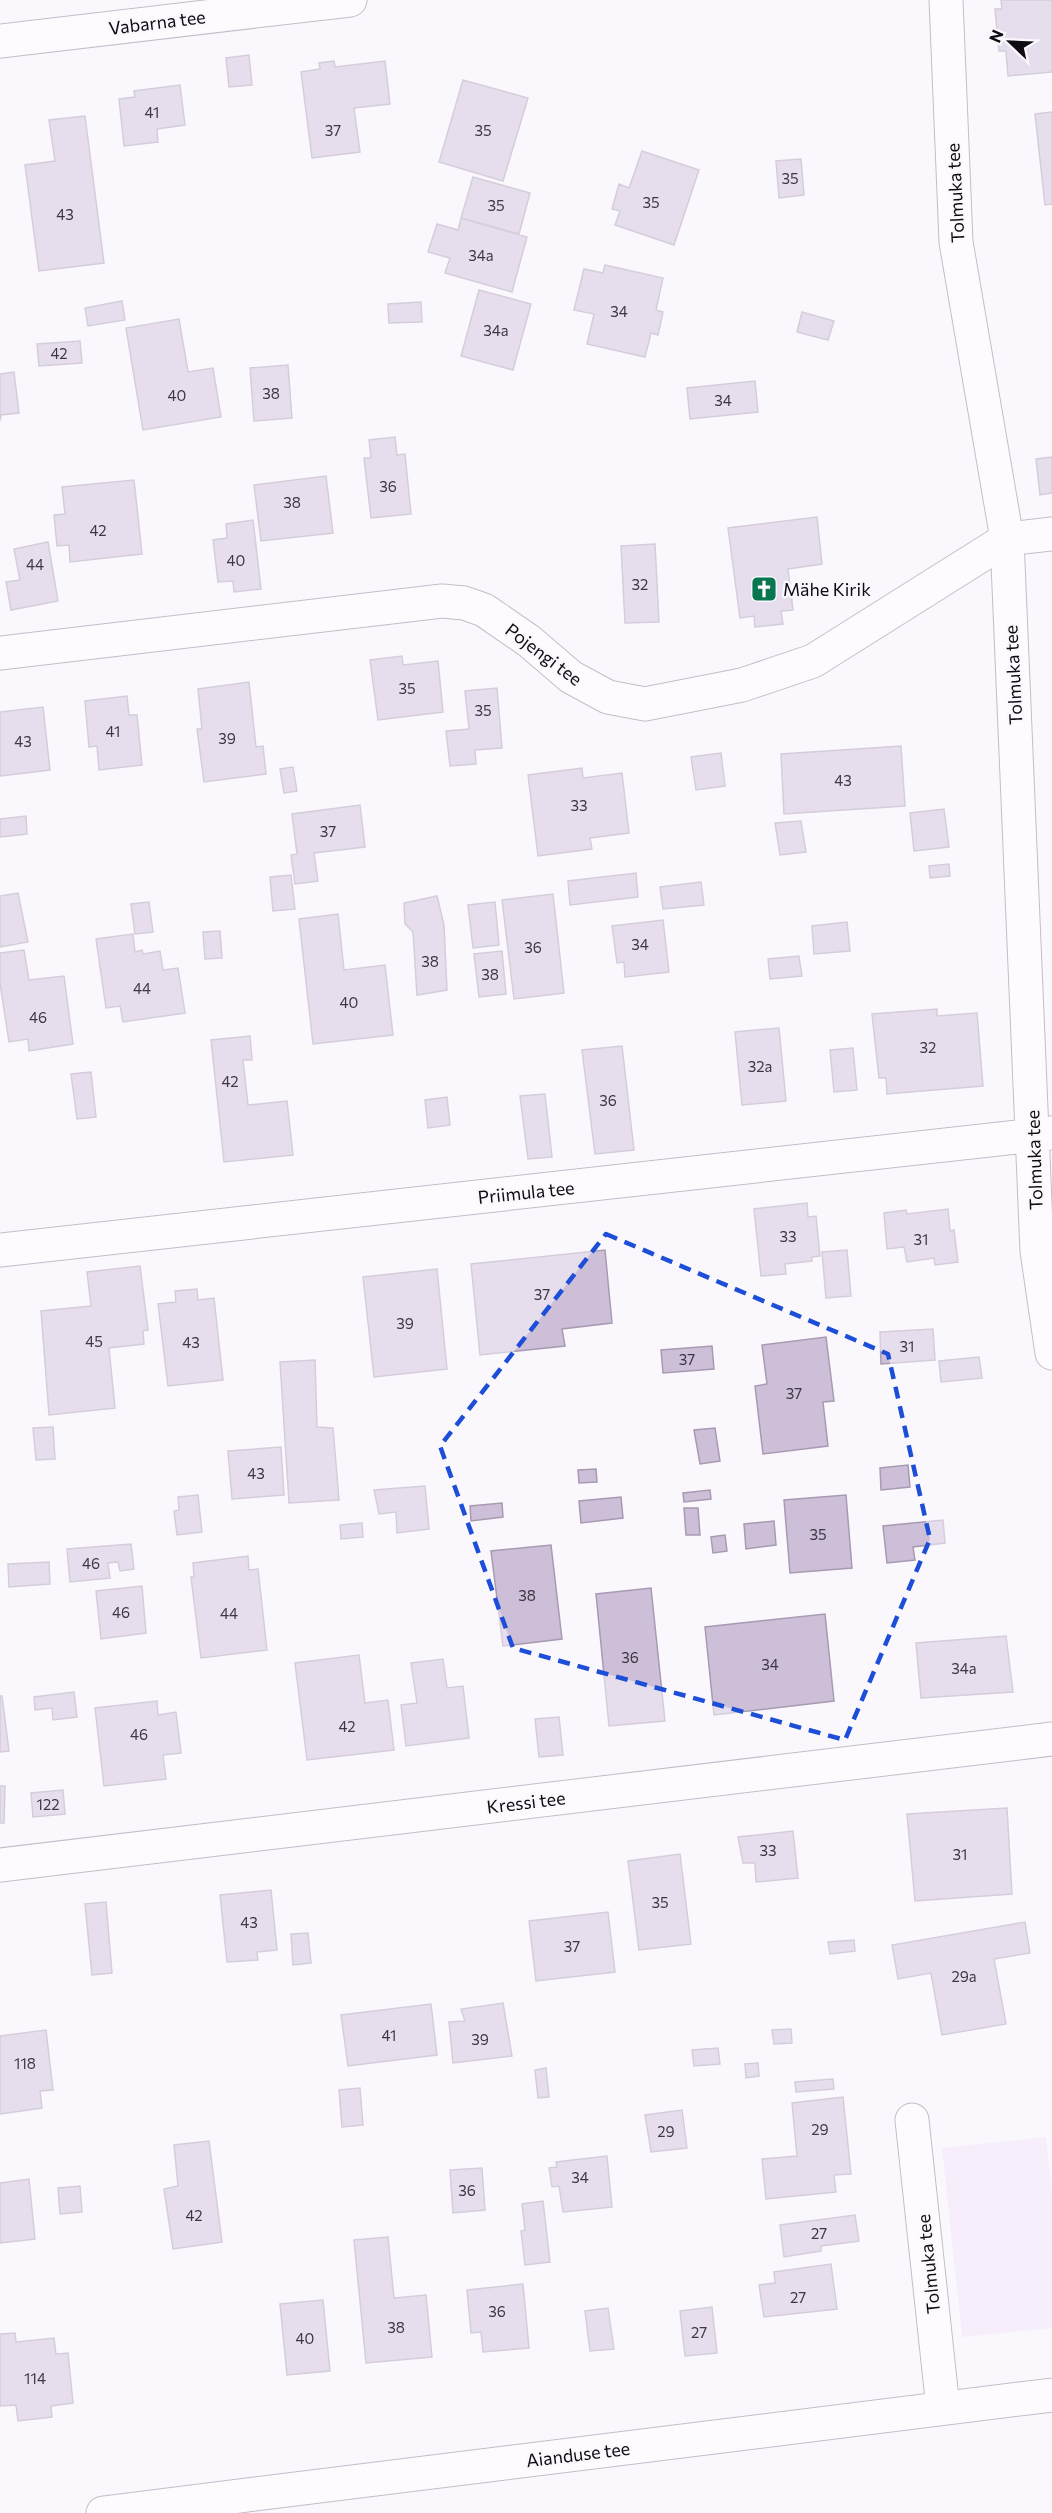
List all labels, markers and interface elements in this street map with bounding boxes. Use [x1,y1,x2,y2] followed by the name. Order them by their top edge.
[107,5,207,39] street label: Vabarna tee
[980,12,1040,72] north arrow
[985,27,1007,45] text: N
[145,103,159,121] house number: 41
[325,121,341,139] house number: 37
[474,121,492,139] house number: 35
[941,142,969,244] street label: Tolmuka tee
[781,169,799,187] house number: 35
[642,193,660,211] house number: 35
[487,196,505,214] house number: 35
[56,205,74,223] house number: 43
[468,246,494,264] house number: 34a
[610,302,628,320] house number: 34
[483,321,509,339] house number: 34a
[50,344,68,362] house number: 42
[262,384,280,402] house number: 38
[168,386,186,404] house number: 40
[714,391,732,409] house number: 34
[379,477,397,495] house number: 36
[283,493,301,511] house number: 38
[89,521,107,539] house number: 42
[227,551,245,569] house number: 40
[26,555,44,573] house number: 44
[749,574,779,604] church icon: Mähe Kirik
[632,575,648,593] house number: 32
[783,578,871,600] place label: Mähe Kirik
[501,618,587,690] street label: Pojengi tee
[999,624,1027,726] street label: Tolmuka tee
[398,679,416,697] house number: 35
[474,701,492,719] house number: 35
[106,722,120,740] house number: 41
[218,729,236,747] house number: 39
[14,732,32,750] house number: 43
[834,771,852,789] house number: 43
[570,796,588,814] house number: 33
[320,822,336,840] house number: 37
[631,935,649,953] house number: 34
[524,938,542,956] house number: 36
[421,952,439,970] house number: 38
[481,965,499,983] house number: 38
[133,979,151,997] house number: 44
[340,993,358,1011] house number: 40
[29,1008,47,1026] house number: 46
[920,1038,936,1056] house number: 32
[748,1057,772,1075] house number: 32a
[221,1072,239,1090] house number: 42
[599,1091,617,1109] house number: 36
[1021,1110,1047,1210] street label: Tolmuka tee
[477,1176,575,1208] street label: Priimula tee
[779,1227,797,1245] house number: 33
[914,1230,928,1248] house number: 31
[534,1285,550,1303] house number: 37
[396,1314,414,1332] house number: 39
[85,1332,103,1350] house number: 45
[182,1333,200,1351] house number: 43
[900,1337,914,1355] house number: 31
[679,1350,695,1368] house number: 37
[786,1384,802,1402] house number: 37
[247,1464,265,1482] house number: 43
[809,1525,827,1543] house number: 35
[82,1554,100,1572] house number: 46
[518,1586,536,1604] house number: 38
[112,1603,130,1621] house number: 46
[220,1604,238,1622] house number: 44
[621,1648,639,1666] house number: 36
[761,1655,779,1673] house number: 34
[951,1659,977,1677] house number: 34a
[338,1717,356,1735] house number: 42
[130,1725,148,1743] house number: 46
[485,1786,567,1818] street label: Kressi tee
[36,1795,60,1813] house number: 122
[759,1841,777,1859] house number: 33
[953,1845,967,1863] house number: 31
[651,1893,669,1911] house number: 35
[240,1913,258,1931] house number: 43
[564,1937,580,1955] house number: 37
[951,1967,977,1985] house number: 29a
[382,2026,396,2044] house number: 41
[471,2030,489,2048] house number: 39
[14,2054,36,2072] house number: 118
[811,2120,829,2138] house number: 29
[657,2122,675,2140] house number: 29
[571,2168,589,2186] house number: 34
[458,2181,476,2199] house number: 36
[185,2206,203,2224] house number: 42
[912,2213,944,2315] street label: Tolmuka tee
[811,2224,827,2242] house number: 27
[790,2288,806,2306] house number: 27
[488,2302,506,2320] house number: 36
[387,2318,405,2336] house number: 38
[691,2323,707,2341] house number: 27
[296,2329,314,2347] house number: 40
[24,2369,46,2387] house number: 114
[525,2437,631,2471] street label: Aianduse tee

